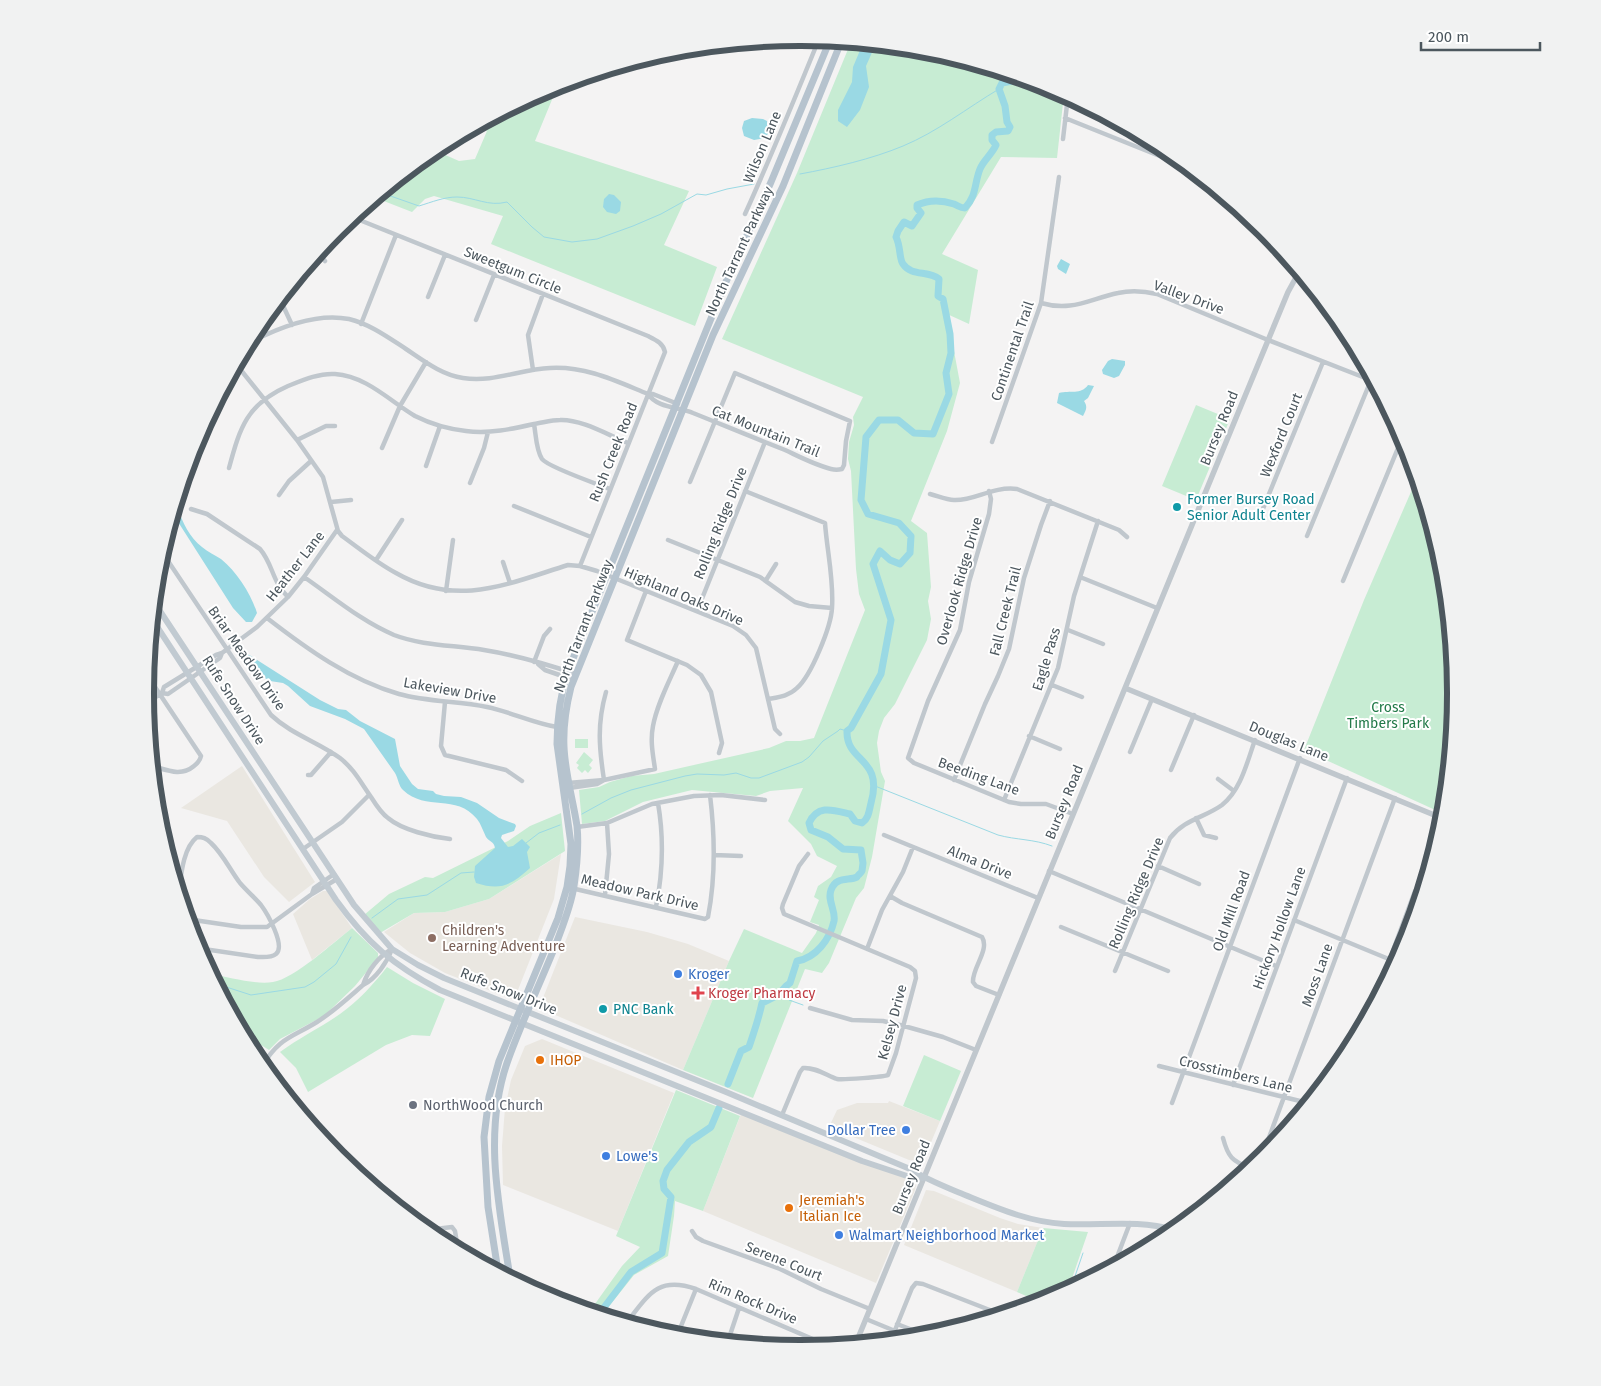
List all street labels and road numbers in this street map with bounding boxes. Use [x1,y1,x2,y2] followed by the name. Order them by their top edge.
[740,109,785,186] street label: Wilson Lane
[702,184,777,319] street label: North Tarrant Parkway
[461,243,564,298] street label: Sweetgum Circle
[1151,277,1226,318] street label: Valley Drive
[987,299,1038,403] street label: Continental Trail
[1197,388,1242,468] street label: Bursey Road
[1257,389,1307,480] street label: Wexford Court
[586,400,641,505] street label: Rush Creek Road
[709,402,822,461] street label: Cat Mountain Trail
[690,464,751,582] street label: Rolling Ridge Drive
[933,515,986,647] street label: Overlook Ridge Drive
[263,528,328,605] street label: Heather Lane
[550,557,617,695] street label: North Tarrant Parkway
[621,564,746,629] street label: Highland Oaks Drive
[986,565,1025,658] street label: Fall Creek Trail
[204,603,289,714] street label: Briar Meadow Drive
[1029,625,1064,693] street label: Eagle Pass
[198,652,269,748] street label: Rufe Snow Drive
[402,674,498,707] street label: Lakeview Drive
[1246,718,1331,765] street label: Douglas Lane
[936,754,1022,799] street label: Beeding Lane
[1042,762,1087,842] street label: Bursey Road
[1105,835,1168,952] street label: Rolling Ridge Drive
[945,842,1015,883] street label: Alma Drive
[1249,864,1310,992] street label: Hickory Hollow Lane
[1209,868,1254,954] street label: Old Mill Road
[579,871,700,914] street label: Meadow Park Drive
[1298,941,1337,1009] street label: Moss Lane
[458,964,560,1019] street label: Rufe Snow Drive
[874,983,911,1062] street label: Kelsey Drive
[1177,1052,1294,1097] street label: Crosstimbers Lane
[889,1137,934,1217] street label: Bursey Road
[743,1238,826,1285] street label: Serene Court
[706,1275,800,1328] street label: Rim Rock Drive

